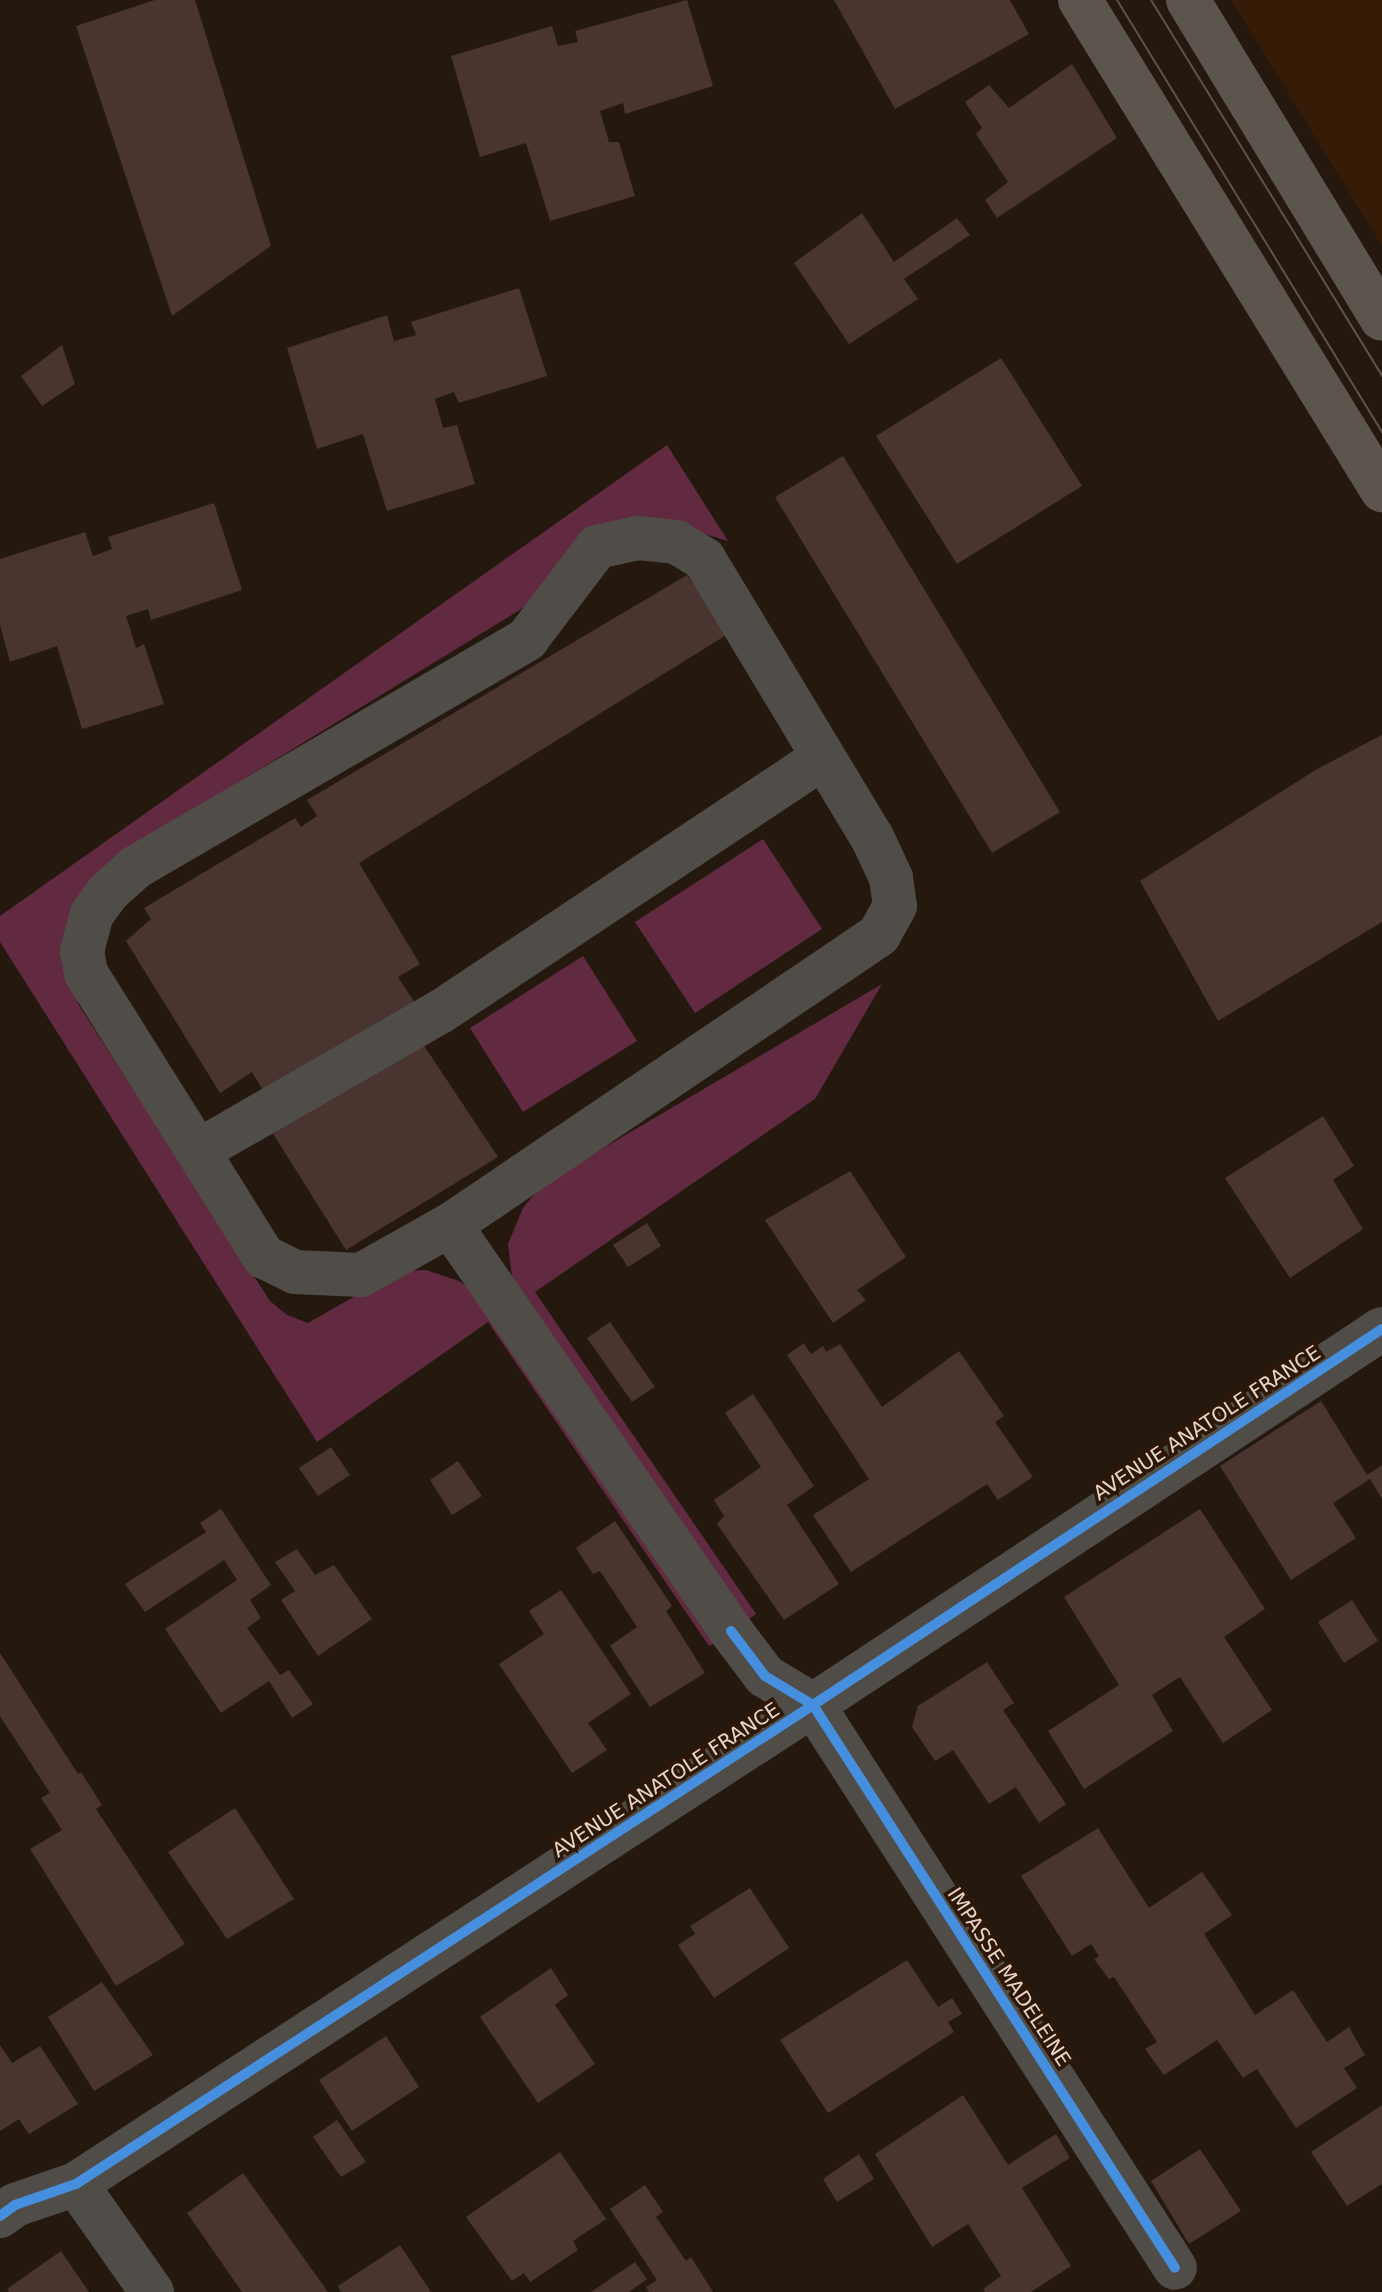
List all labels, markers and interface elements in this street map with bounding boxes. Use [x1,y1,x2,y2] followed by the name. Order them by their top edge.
[1089,1340,1325,1506] street label: AVENUE ANATOLE FRANCE
[548,1697,784,1863] street label: AVENUE ANATOLE FRANCE
[942,1883,1076,2071] street label: IMPASSE MADELEINE

